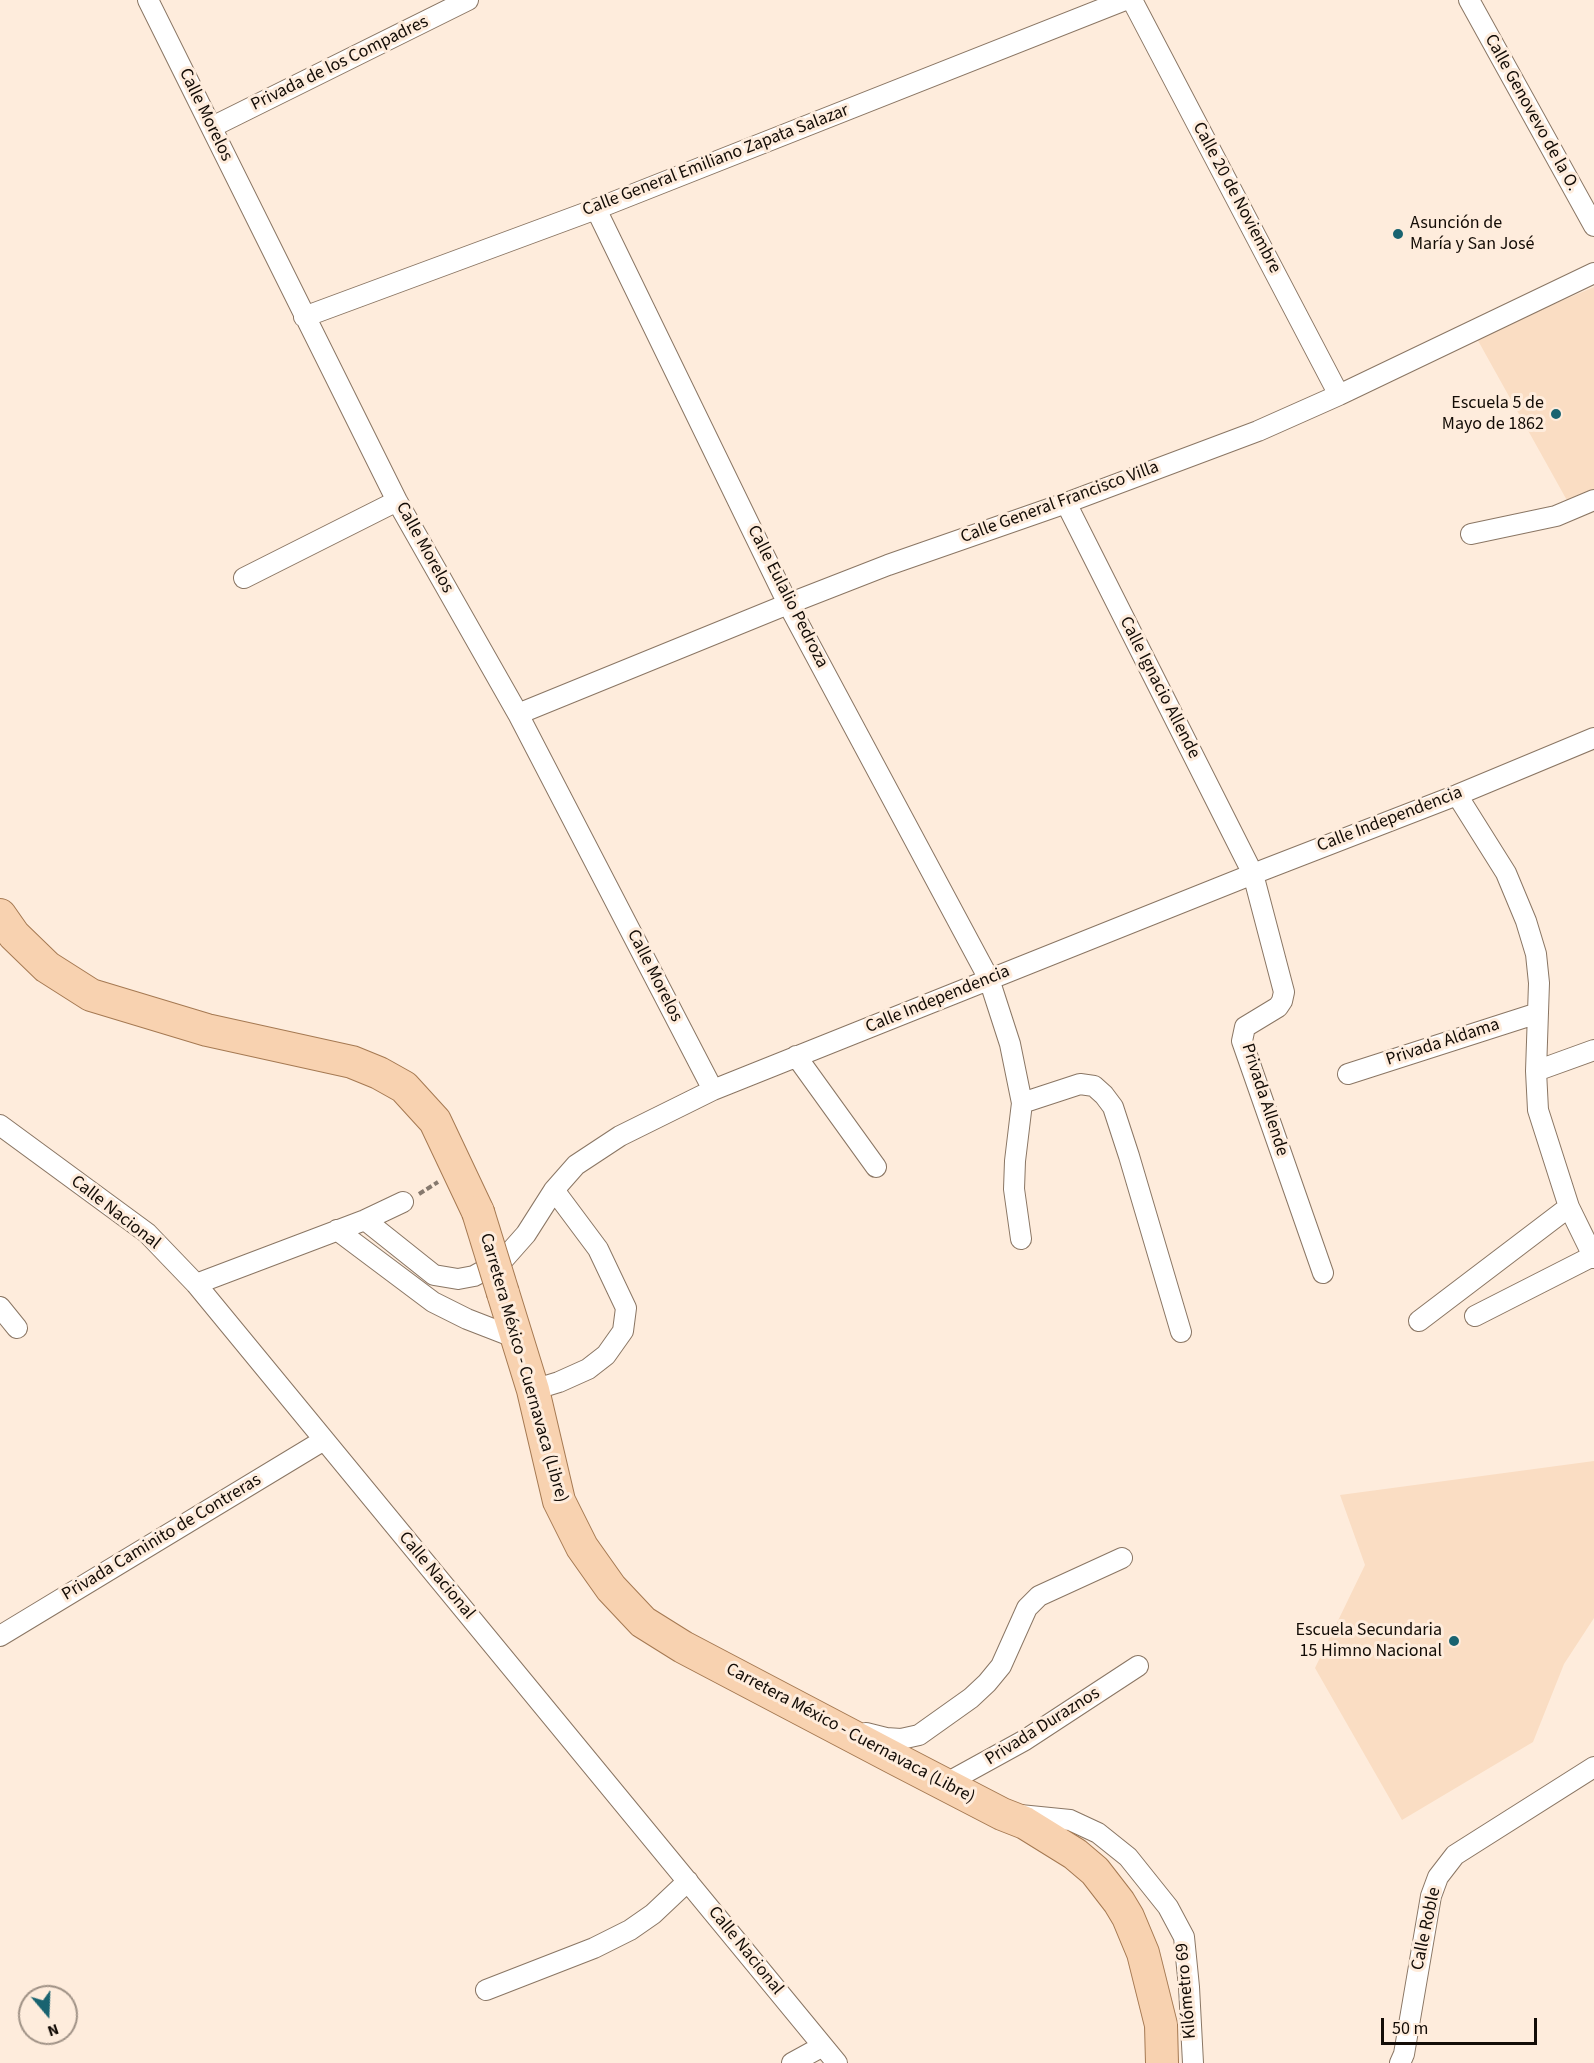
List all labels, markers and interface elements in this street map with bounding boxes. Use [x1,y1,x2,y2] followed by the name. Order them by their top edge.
[248,12,432,116] street label: Privada de los Compadres
[1479,31,1583,195] street label: Calle Genovevo de la O.
[173,65,237,165] street label: Calle Morelos
[580,100,852,222] street label: Calle General Emiliano Zapata Salazar
[1187,119,1285,277] street label: Calle 20 de Noviembre
[1410,213,1534,256] place label: Asunción de María y San José
[1391,227,1405,241] marker: Asunción de María y San José
[1442,393,1544,436] place label: Escuela 5 de Mayo de 1862
[1549,407,1563,421] marker: Escuela 5 de Mayo de 1862
[958,457,1162,549] street label: Calle General Francisco Villa
[390,499,458,597] street label: Calle Morelos
[742,522,832,672] street label: Calle Eulalio Pedroza
[1114,613,1204,763] street label: Calle Ignacio Allende
[1314,782,1466,858] street label: Calle Independencia
[622,926,686,1026] street label: Calle Morelos
[863,961,1013,1039] street label: Calle Independencia
[1384,1014,1502,1072] street label: Privada Aldama
[1236,1041,1292,1159] street label: Privada Allende
[66,1171,164,1255] street label: Calle Nacional
[474,1231,572,1505] street label: Carretera México - Cuernavaca (Libre)
[58,1470,266,1606] street label: Privada Caminito de Contreras
[393,1528,479,1624] street label: Calle Nacional
[1296,1620,1442,1662] place label: Escuela Secundaria 15 Himno Nacional
[1447,1634,1461,1648] marker: Escuela Secundaria 15 Himno Nacional
[722,1659,978,1809] street label: Carretera México - Cuernavaca (Libre)
[982,1683,1104,1771] street label: Privada Duraznos
[1408,1886,1446,1972] street label: Calle Roble
[703,1902,787,2000] street label: Calle Nacional
[1172,1942,1202,2040] street label: Kilómetro 69
[18,1985,78,2045] north arrow
[1384,2006,1540,2044] scale bar
[1392,2016,1428,2041] text: 50 m
[45,2018,62,2042] text: N

